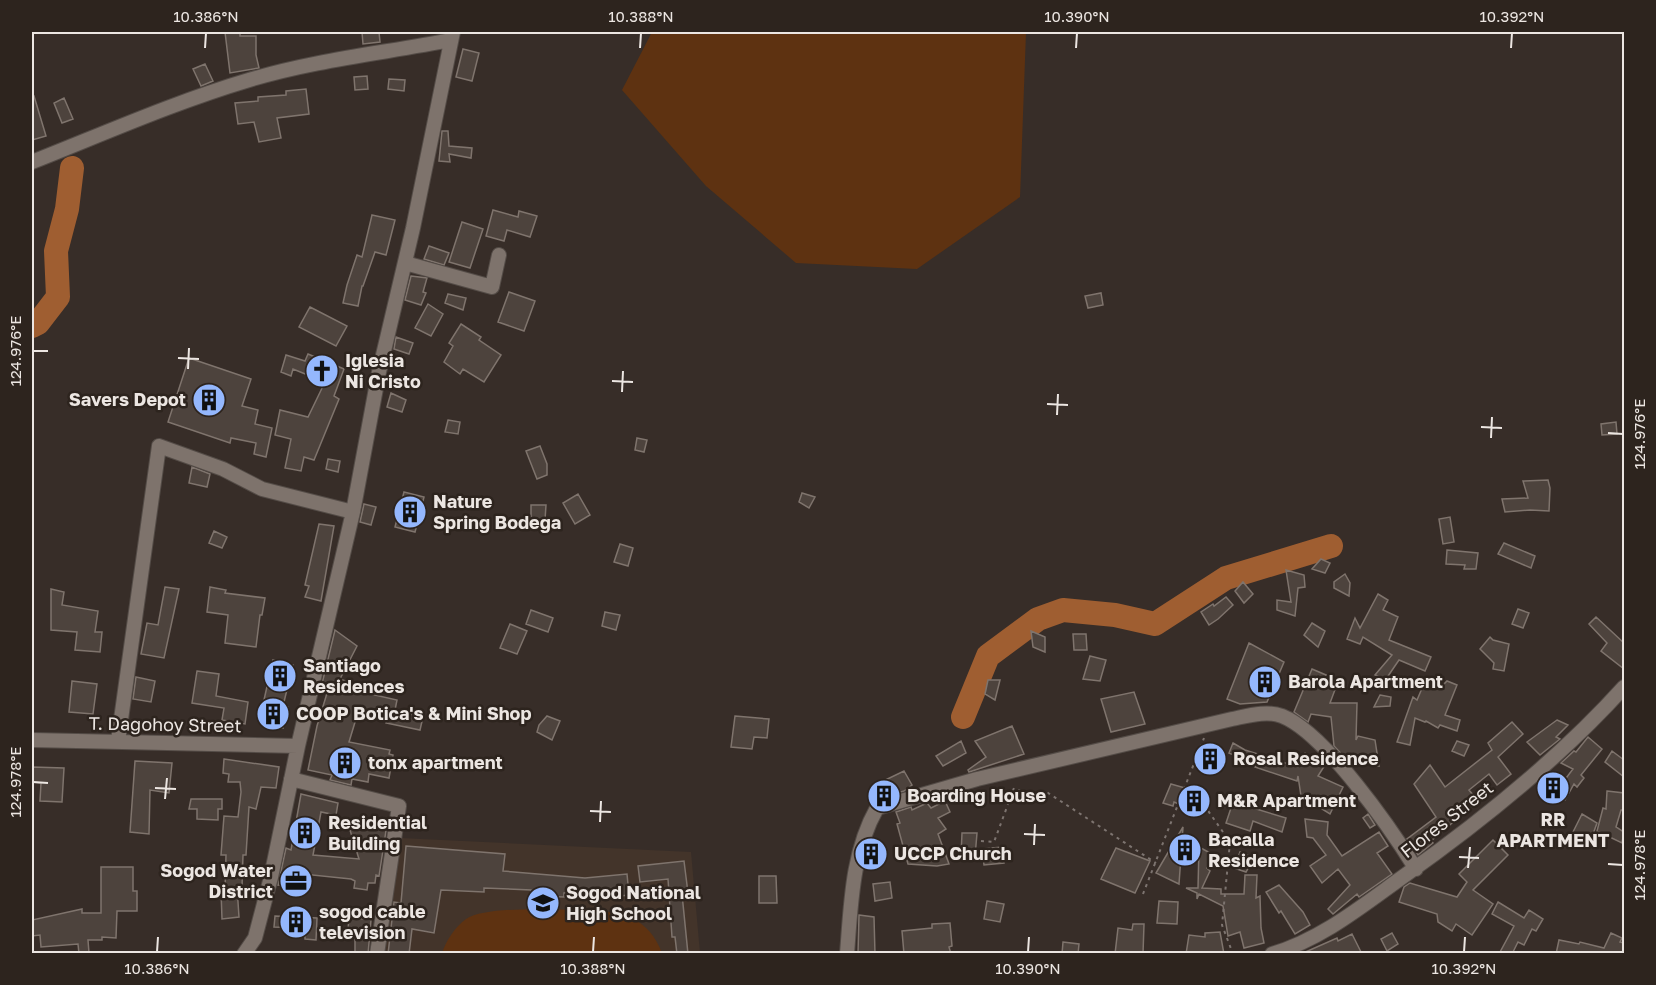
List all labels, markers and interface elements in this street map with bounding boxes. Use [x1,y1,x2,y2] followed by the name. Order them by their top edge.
[173,7,239,25] text: 10.386°N
[608,7,674,25] text: 10.388°N
[1044,7,1110,25] text: 10.390°N
[1480,7,1544,25] text: 10.392°N
[6,316,24,386] text: 124.976°E
[345,349,421,392] place label: Iglesia Ni Cristo
[304,353,340,389] church icon: Iglesia Ni Cristo
[191,382,227,418] building icon: Savers Depot
[69,388,186,410] place label: Savers Depot
[1630,399,1648,469] text: 124.976°E
[433,490,561,533] place label: Nature Spring Bodega
[392,494,428,530] building icon: Nature Spring Bodega
[303,654,405,697] place label: Santiago Residences
[262,658,298,694] building icon: Santiago Residences
[1247,664,1283,700] building icon: Barola Apartment
[1288,670,1443,692] place label: Barola Apartment
[255,696,291,732] building icon: COOP Botica's & Mini Shop
[296,702,532,724] place label: COOP Botica's & Mini Shop
[88,712,242,736] street label: T. Dagohoy Street
[1192,741,1228,777] building icon: Rosal Residence
[327,745,363,781] building icon: tonx apartment
[6,747,24,817] text: 124.978°E
[1233,747,1379,769] place label: Rosal Residence
[368,751,503,773] place label: tonx apartment
[1535,770,1571,806] building icon: RR APARTMENT
[1396,776,1497,862] street label: Flores Street
[866,778,902,814] building icon: Boarding House
[1176,783,1212,819] building icon: M&R Apartment
[907,784,1046,806] place label: Boarding House
[1217,789,1356,811] place label: M&R Apartment
[1496,808,1610,851] place label: RR APARTMENT
[328,811,427,854] place label: Residential Building
[287,815,323,851] building icon: Residential Building
[1208,828,1300,871] place label: Bacalla Residence
[1630,830,1648,900] text: 124.978°E
[1167,832,1203,868] building icon: Bacalla Residence
[853,836,889,872] building icon: UCCP Church
[894,842,1012,864] place label: UCCP Church
[160,859,273,902] place label: Sogod Water District
[278,863,314,899] office icon: Sogod Water District
[566,881,701,924] place label: Sogod National High School
[525,885,561,921] school or university icon: Sogod National High School
[319,900,426,943] place label: sogod cable television
[278,904,314,940] building icon: sogod cable television
[124,959,190,977] text: 10.386°N
[560,959,626,977] text: 10.388°N
[995,959,1061,977] text: 10.390°N
[1432,959,1496,977] text: 10.392°N

